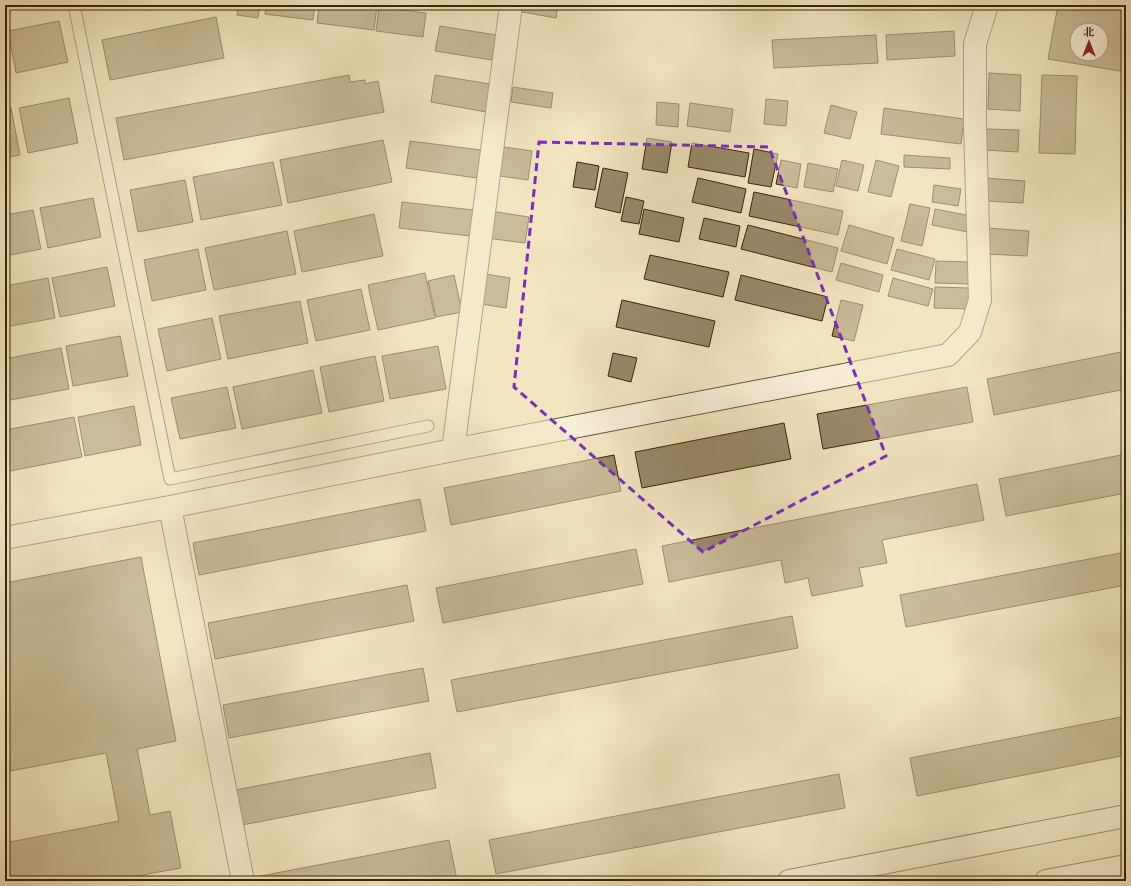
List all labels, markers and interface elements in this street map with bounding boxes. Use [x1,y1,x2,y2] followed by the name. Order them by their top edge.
[1069,22,1109,62] north arrow
[1084,27,1095,39] text: 北

